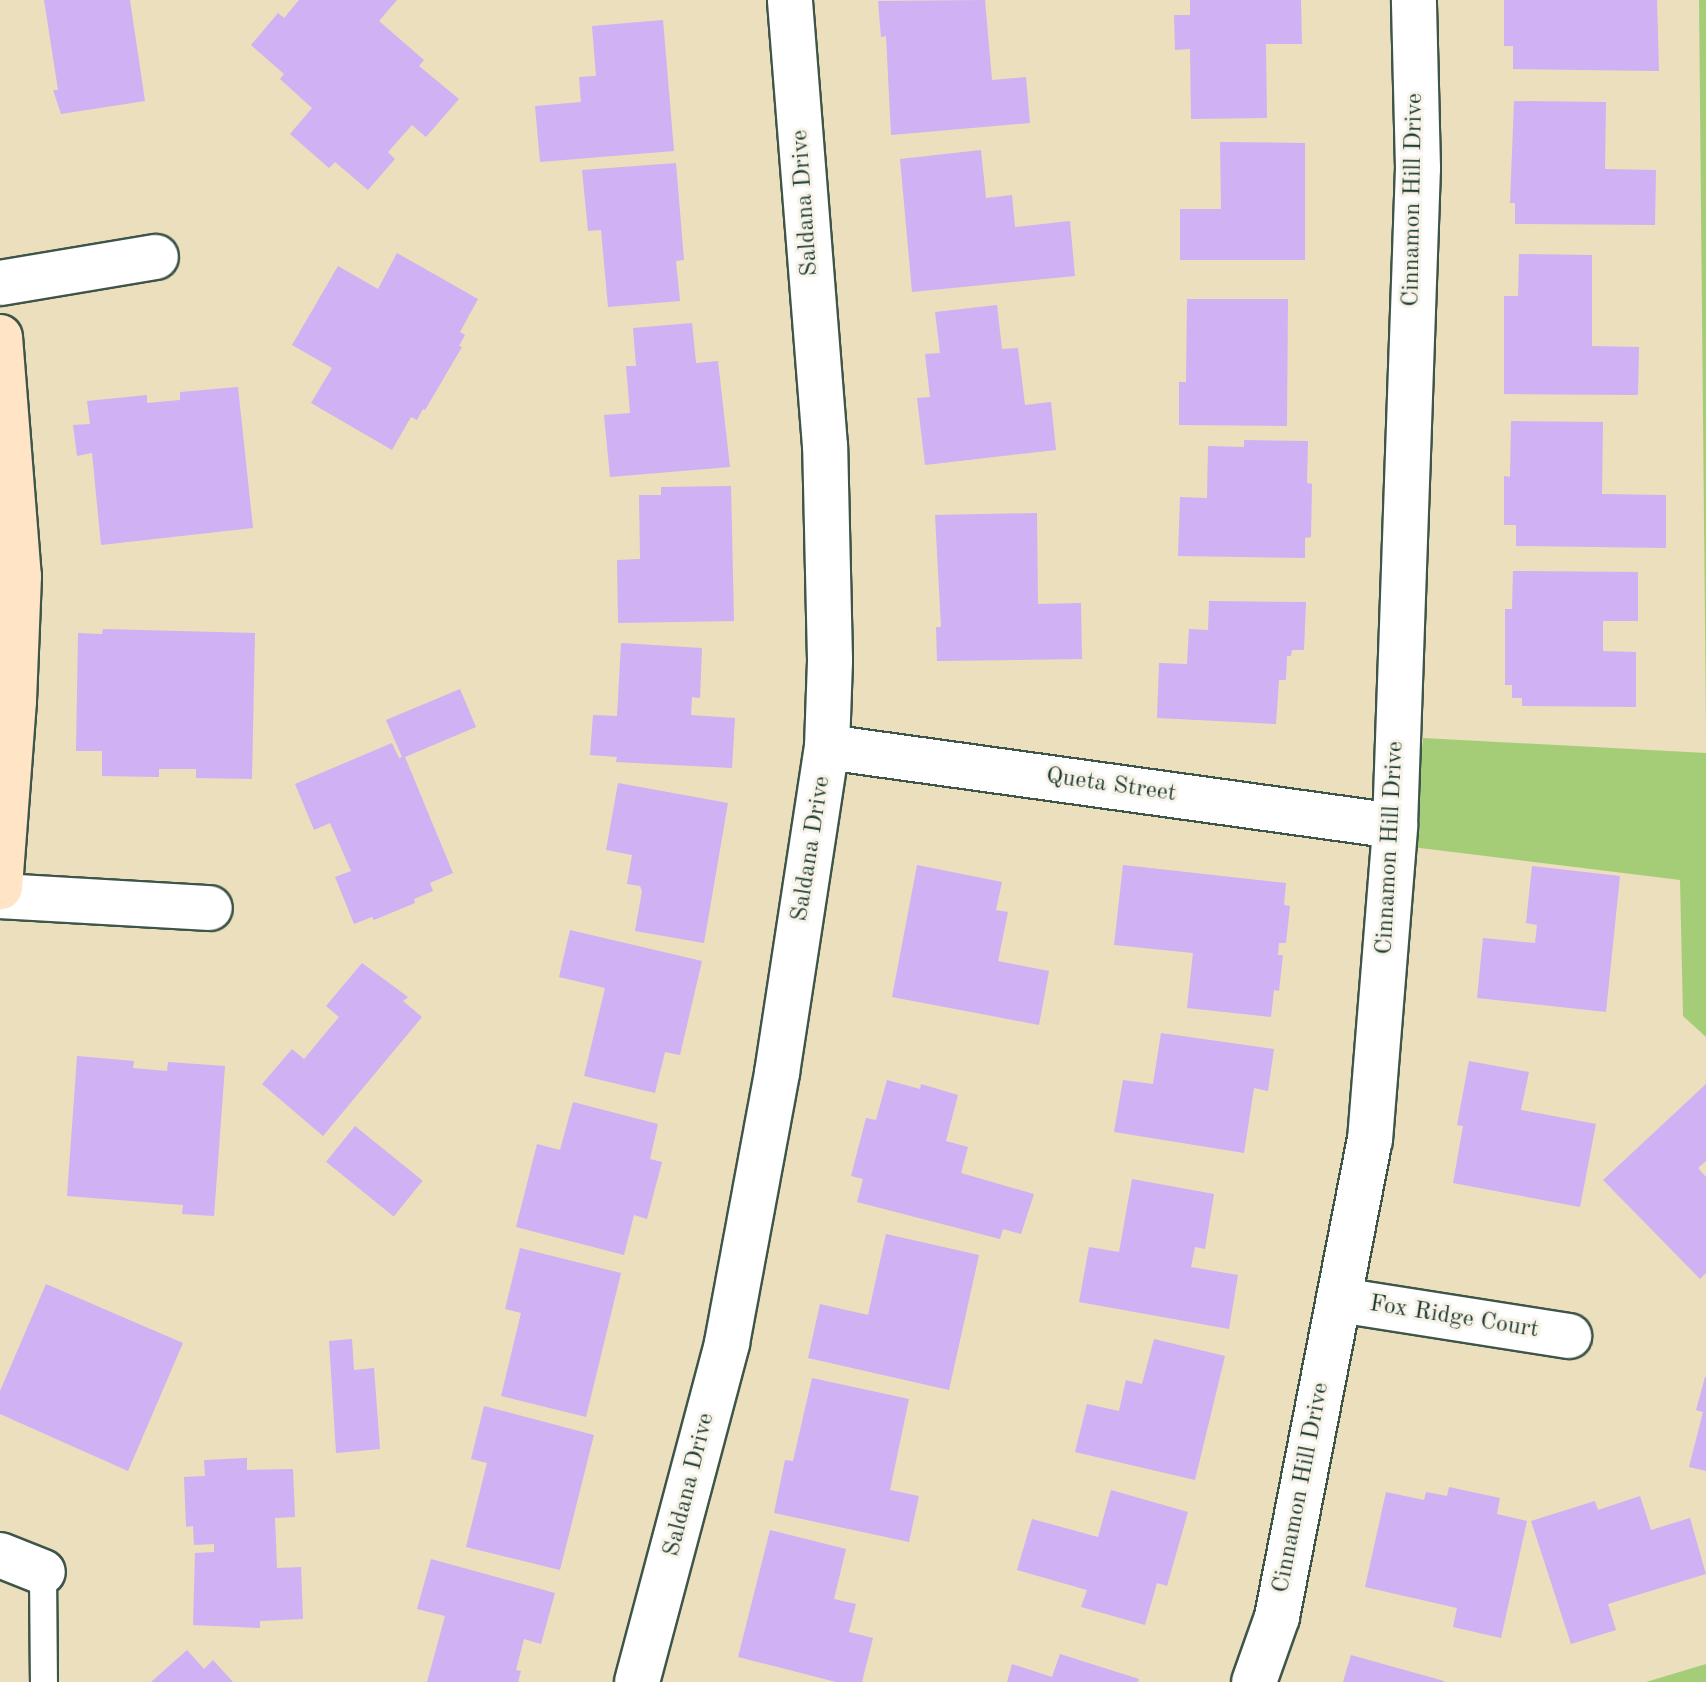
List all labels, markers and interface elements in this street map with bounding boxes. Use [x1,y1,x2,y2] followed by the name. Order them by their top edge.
[1398,93,1430,307] street label: Cinnamon Hill Drive
[787,129,825,277] street label: Saldana Drive
[1371,741,1411,955] street label: Cinnamon Hill Drive
[1044,763,1178,809] street label: Queta Street
[786,774,838,924] street label: Saldana Drive
[1367,1290,1541,1346] street label: Fox Ridge Court
[1267,1380,1337,1596] street label: Cinnamon Hill Drive
[658,1410,722,1560] street label: Saldana Drive

